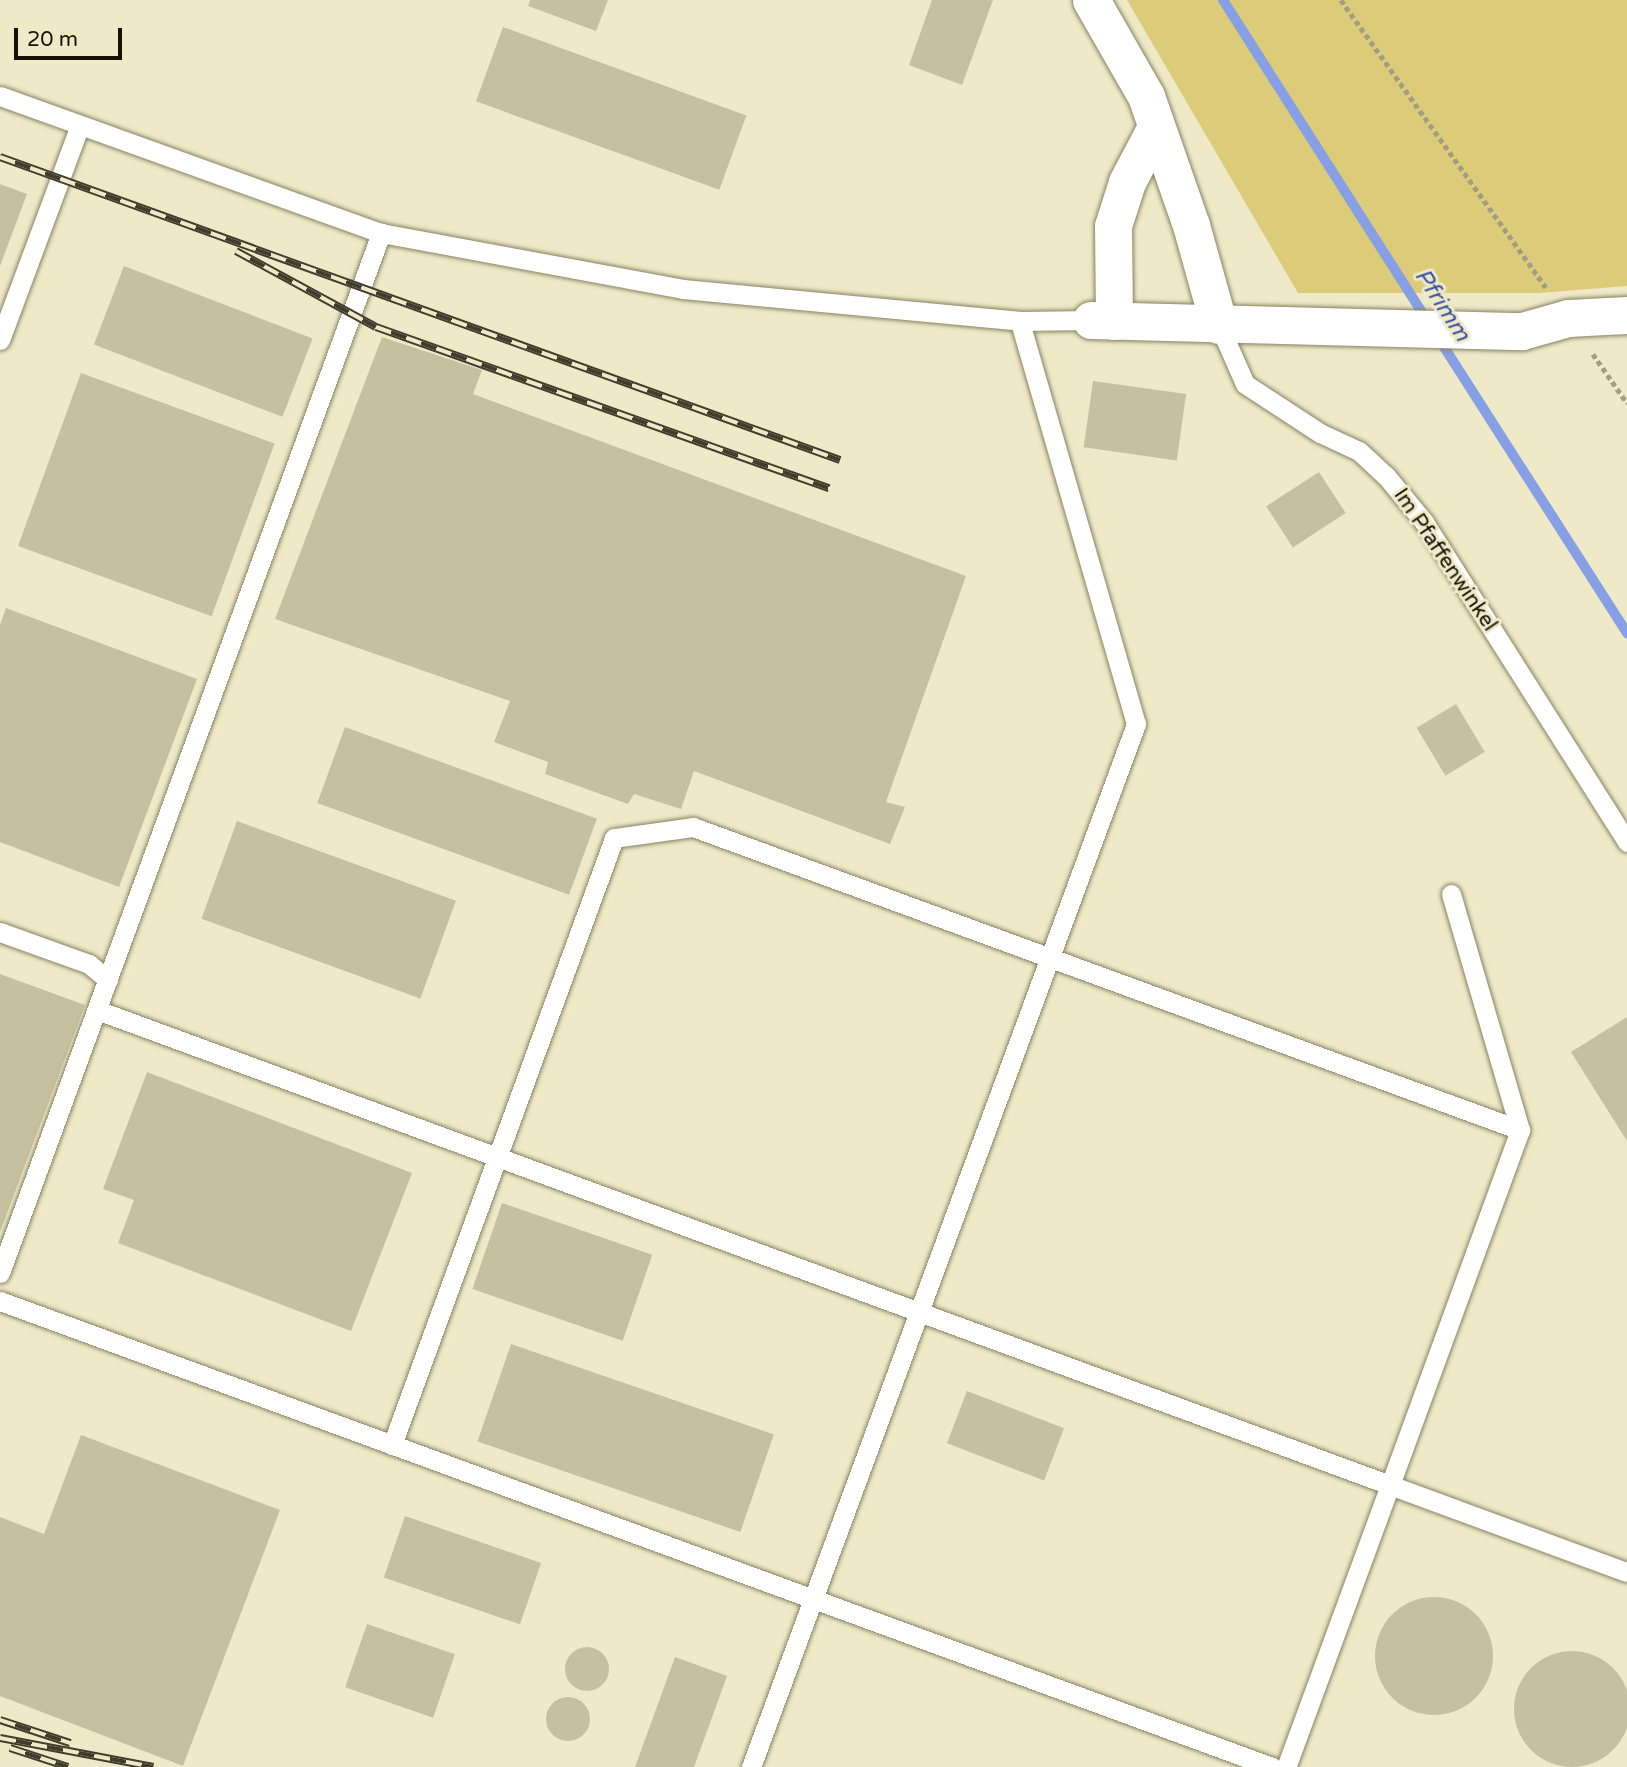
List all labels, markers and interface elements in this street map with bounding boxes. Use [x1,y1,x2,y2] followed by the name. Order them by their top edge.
[18,14,126,58] scale bar
[27,27,78,52] text: 20 m
[1408,264,1476,346] water label: Pfrimm
[1388,484,1502,636] street label: Im Pfaffenwinkel

